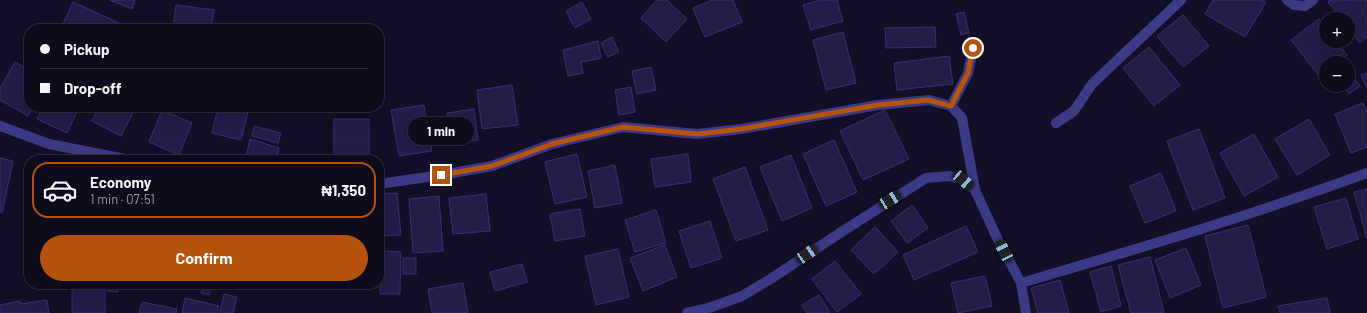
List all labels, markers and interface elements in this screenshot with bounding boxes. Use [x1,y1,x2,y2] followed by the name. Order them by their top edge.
[1319,12,1355,92] map controls
[1319,12,1355,48] button: +
[964,39,982,57] route start
[64,40,110,58] text: Pickup
[1319,56,1355,92] button: −
[64,79,122,97] text: Drop-off
[408,117,474,145] callout: 1 min
[427,123,455,139] text: 1 min
[432,166,450,184] route end
[950,168,976,192] car
[42,172,78,208] icon: car
[90,173,151,191] text: Economy
[321,181,366,199] text: ₦1,350
[877,189,903,211] car
[90,191,155,207] text: 1 min · 07:51
[40,235,368,281] button: Confirm
[993,238,1015,264] car
[794,242,820,266] car

